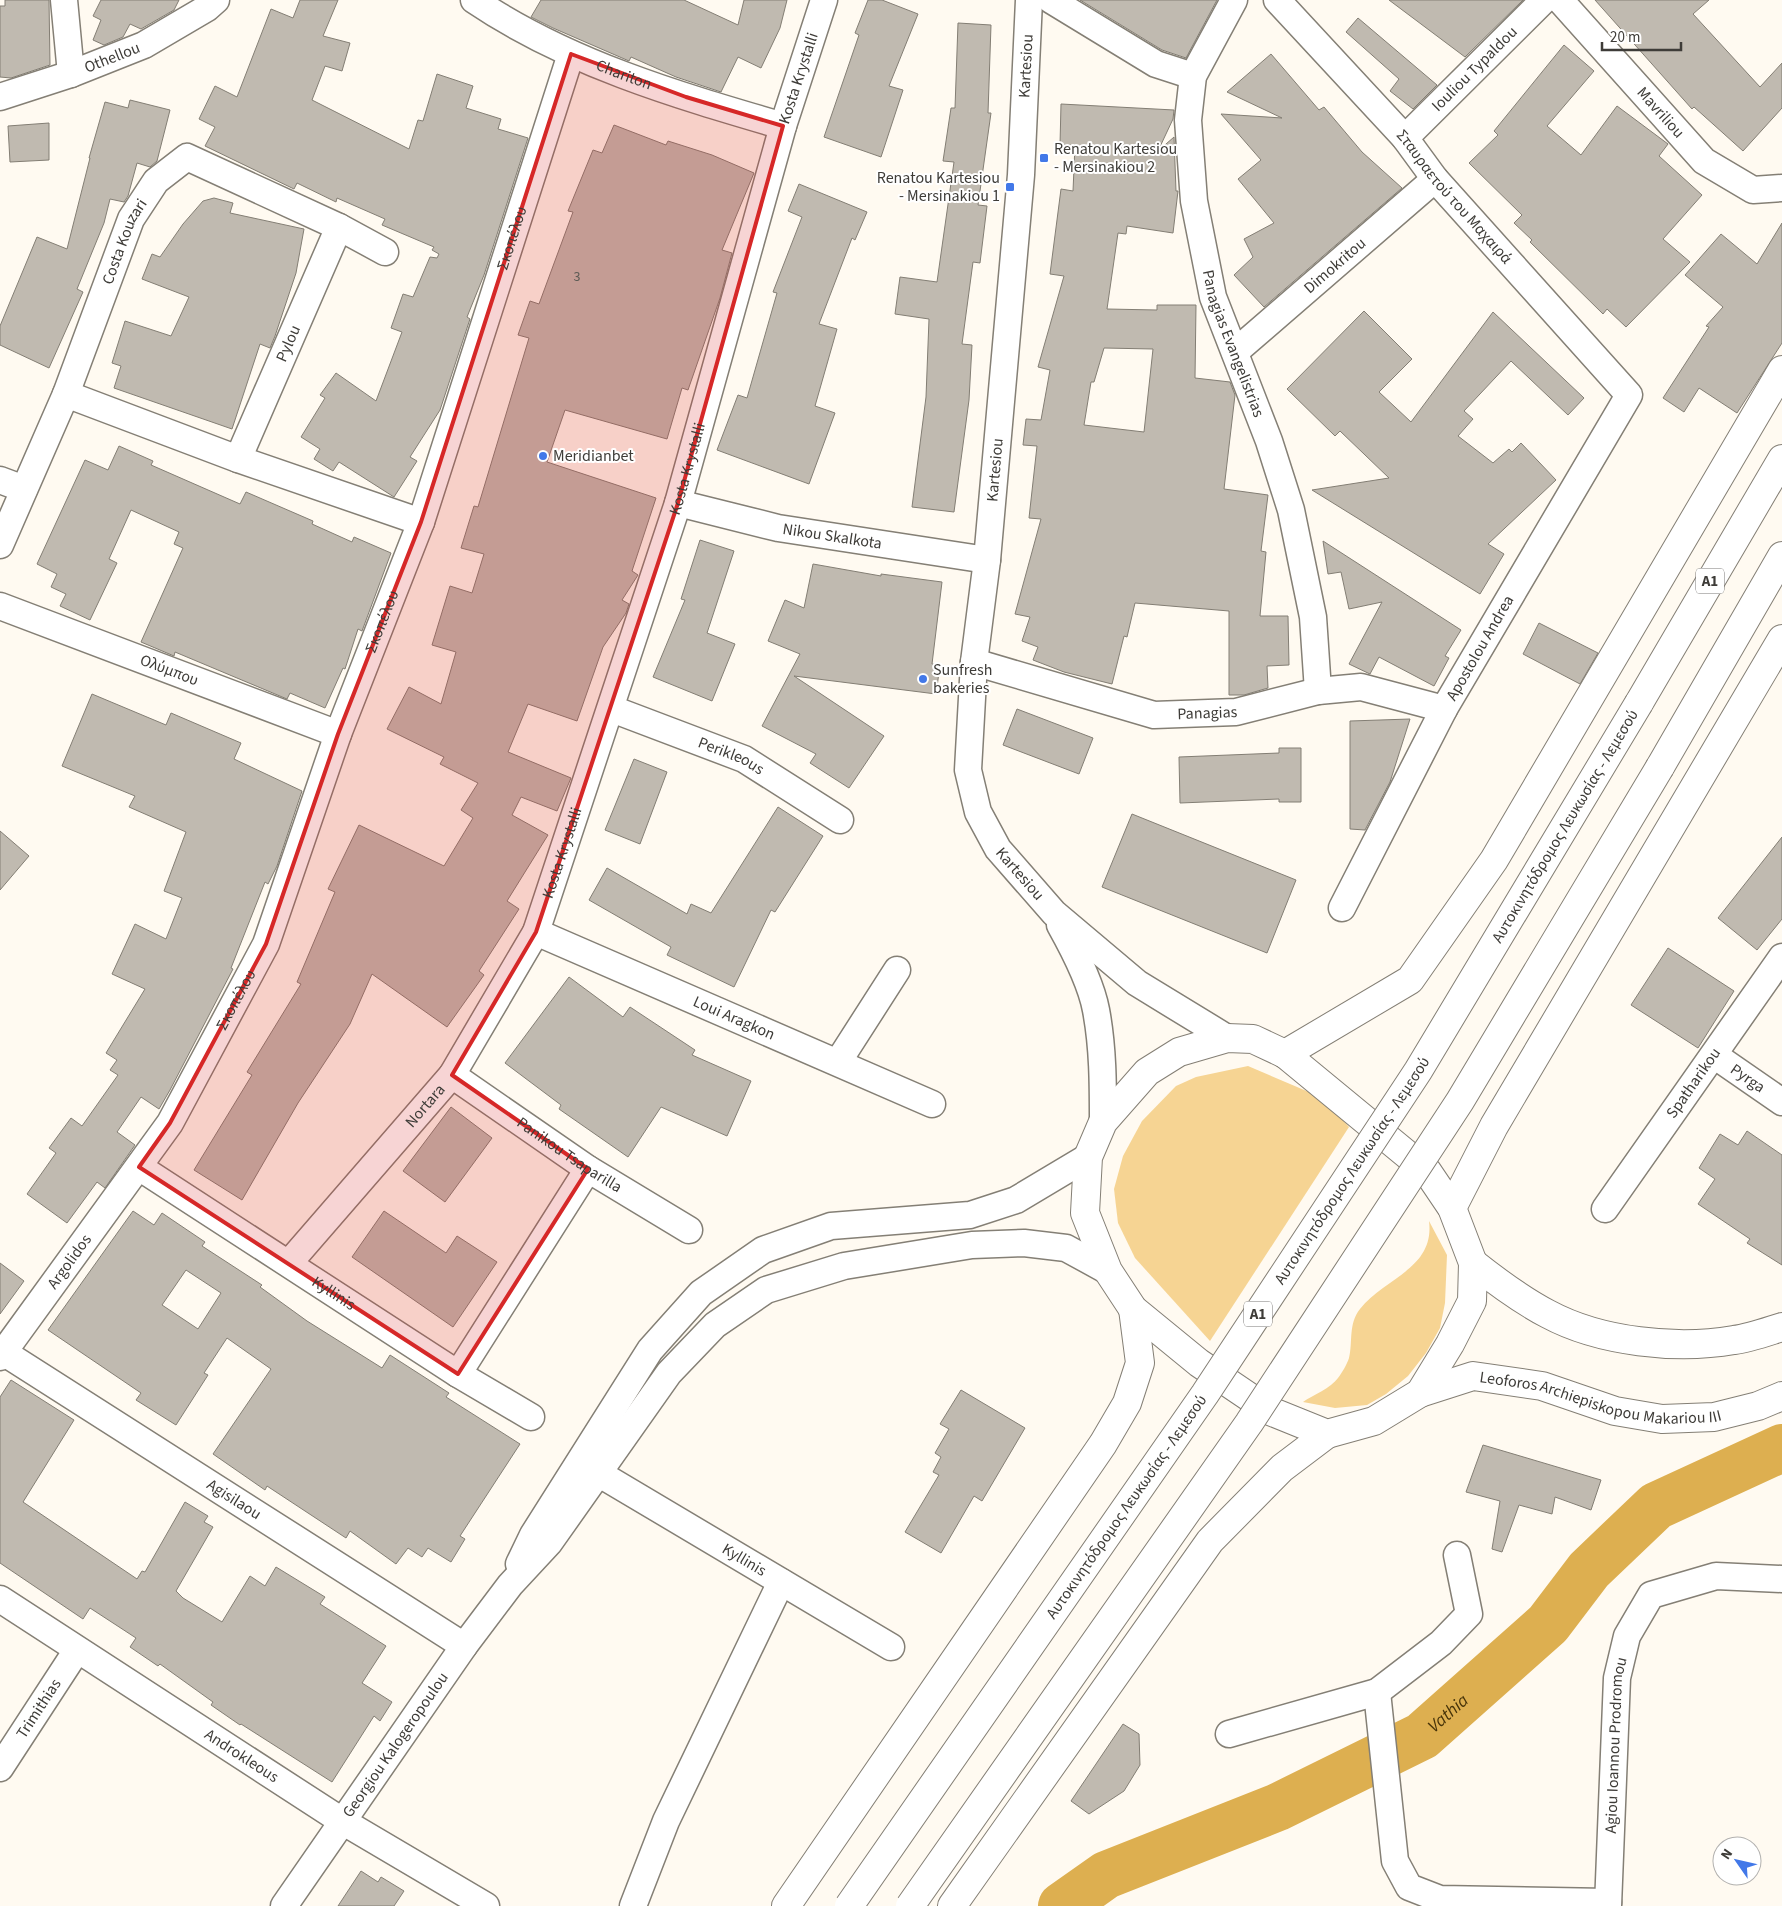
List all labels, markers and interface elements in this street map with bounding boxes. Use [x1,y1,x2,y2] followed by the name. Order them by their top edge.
[1602,20,1681,52] scale bar
[1427,21,1522,117] street label: Iouliou Typaldou
[1610,27,1640,48] text: 20 m
[773,30,824,127] street label: Kosta Krystalli
[1013,33,1039,99] street label: Kartesiou
[81,37,143,79] street label: Othellou
[593,54,655,95] street label: Chariton
[1632,82,1690,143] street label: Mavriliou
[1391,125,1517,269] street label: Σταυραετού του Μαχαιρά
[1054,138,1177,178] place label: Renatou Kartesiou - Mersinakiou 2
[1038,152,1050,164] marker: Renatou Kartesiou - Mersinakiou 2
[877,167,1000,207] place label: Renatou Kartesiou - Mersinakiou 1
[1004,181,1016,193] marker: Renatou Kartesiou - Mersinakiou 1
[97,195,152,288] street label: Costa Kouzari
[491,204,532,273] street label: Σκοπέλου
[1299,233,1371,299] street label: Dimokritou
[574,267,581,287] house number: 3
[1197,268,1270,421] street label: Panagias Evangelistrias
[271,322,306,365] street label: Pylou
[664,420,711,518] street label: Kosta Krystalli
[981,437,1009,503] street label: Kartesiou
[553,445,634,467] place label: Meridianbet
[537,450,549,462] marker: Meridianbet
[781,518,883,555] street label: Nikou Skalkota
[1696,568,1724,594] road number: A1
[360,587,404,656] street label: Σκοπέλου
[1441,591,1519,705] street label: Apostolou Andrea
[137,649,202,691] street label: Ολύμπου
[933,659,992,699] place label: Sunfresh bakeries
[917,673,929,685] marker: Sunfresh bakeries
[1177,701,1238,725] street label: Panagias
[1486,706,1644,947] street label: Αυτοκινητόδρομος Λευκωσίας - Λεμεσού
[695,732,769,780] street label: Perikleous
[537,804,588,901] street label: Kosta Krystalli
[990,843,1049,905] street label: Kartesiou
[211,966,261,1034] street label: Σκοπέλου
[690,991,779,1046] street label: Loui Aragkon
[1661,1043,1726,1123] street label: Spatharikou
[1269,1053,1435,1289] street label: Αυτοκινητόδρομος Λευκωσίας - Λεμεσού
[1726,1059,1770,1098] street label: Pyrga
[400,1079,450,1132] street label: Nortara
[512,1112,626,1198] street label: Panikou Tsaparilla
[42,1229,97,1293] street label: Argolidos
[308,1271,360,1316] street label: Kyllinis
[1244,1302,1272,1326] road number: A1
[1478,1366,1724,1430] street label: Leoforos Archiepiskopou Makariou III
[1041,1391,1212,1623] street label: Αυτοκινητόδρομος Λευκωσίας - Λεμεσού
[202,1474,266,1525] street label: Agisilaou
[718,1538,771,1582] street label: Kyllinis
[1600,1655,1633,1834] street label: Agiou Ioannou Prodromou
[337,1668,454,1822] street label: Georgiou Kalogeropoulou
[11,1674,67,1743] street label: Trimithias
[1422,1688,1474,1738] water label: Vathia
[200,1724,283,1788] street label: Androkleous
[1712,1836,1762,1886] north arrow
[1716,1845,1738,1864] text: N

